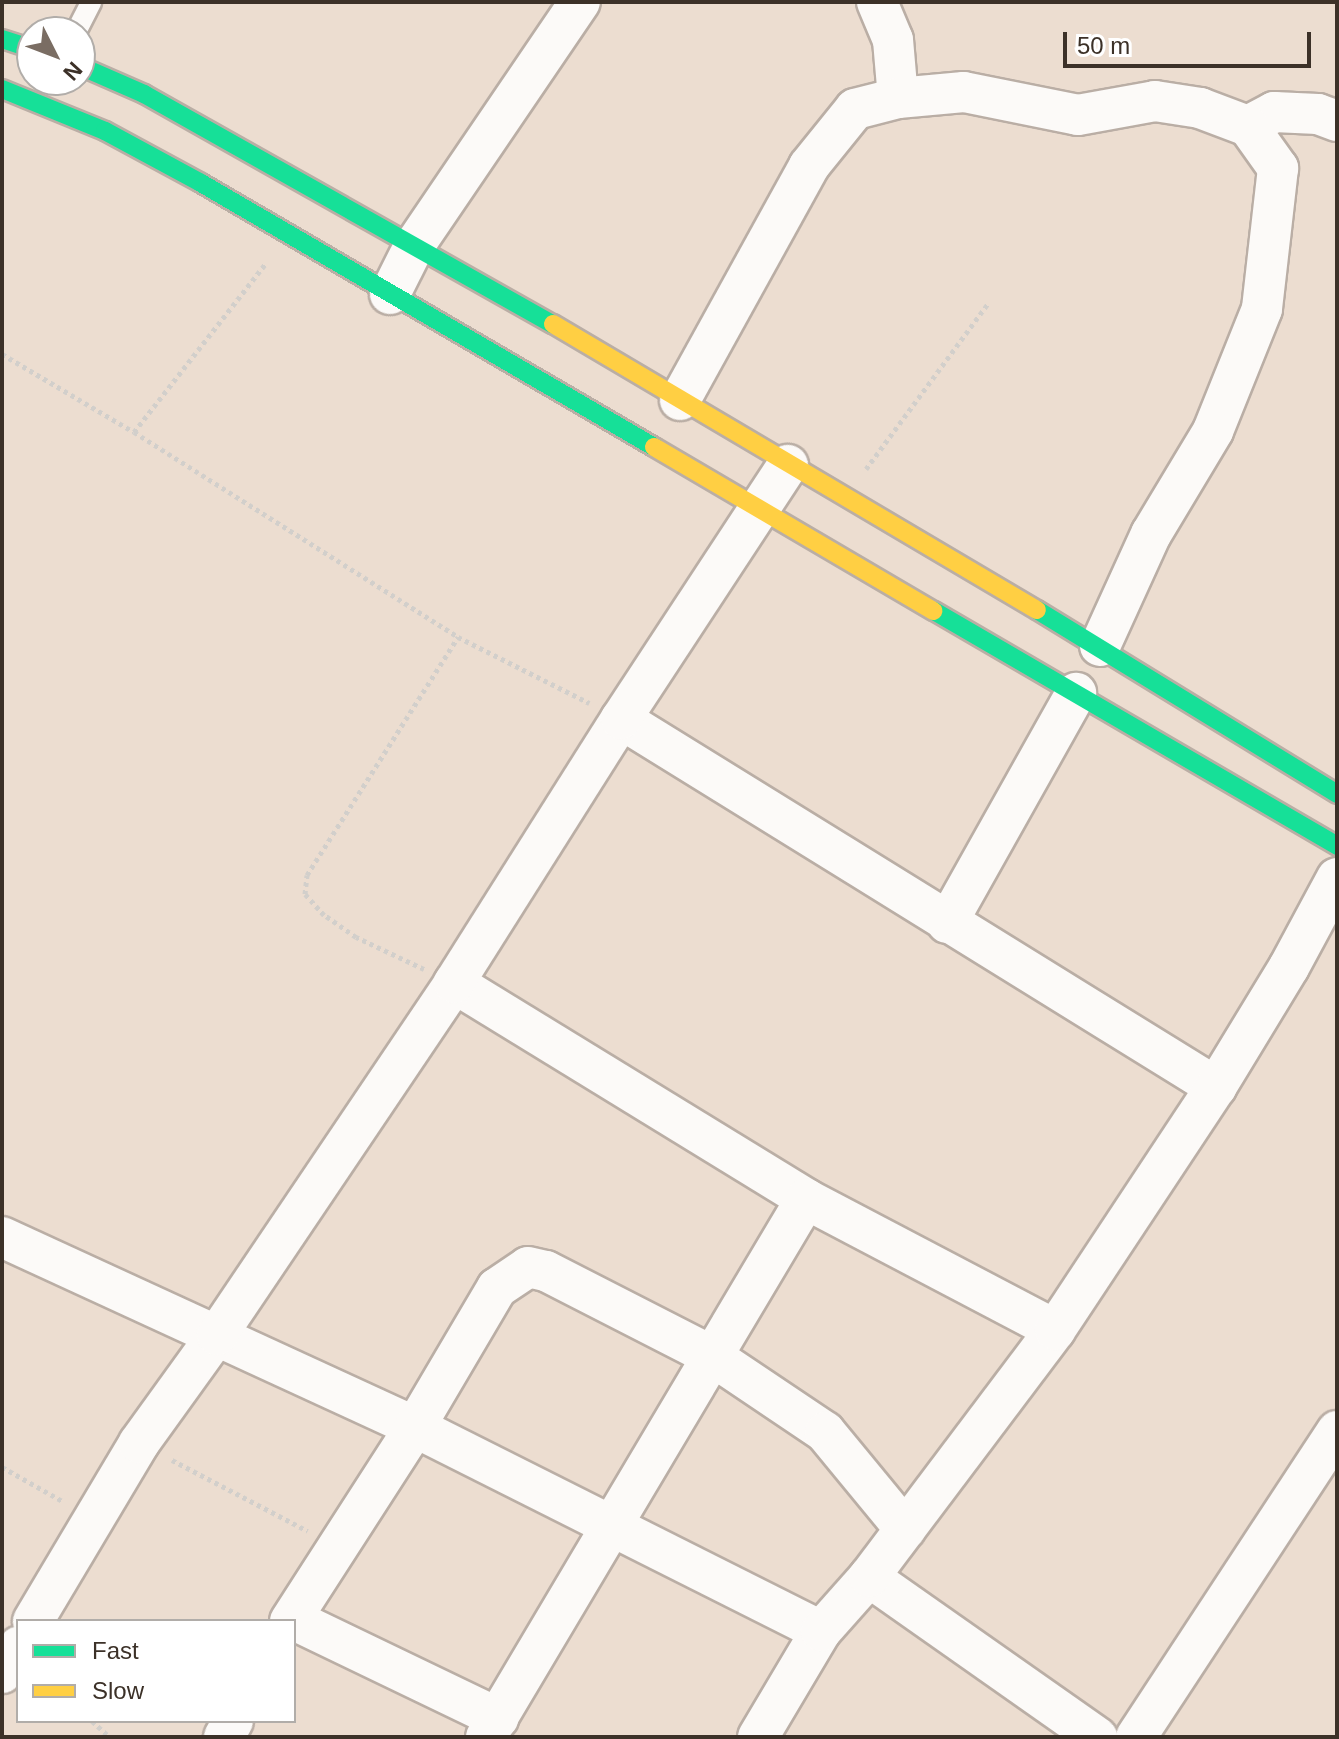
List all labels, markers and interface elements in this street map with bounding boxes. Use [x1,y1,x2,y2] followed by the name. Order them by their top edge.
[16,16,96,96] north arrow
[1067,16,1315,66] scale bar
[1077,32,1130,59] text: 50 m
[58,57,87,85] text: N
[16,1619,296,1723] legend
[92,1637,139,1664] text: Fast
[92,1677,144,1704] text: Slow

